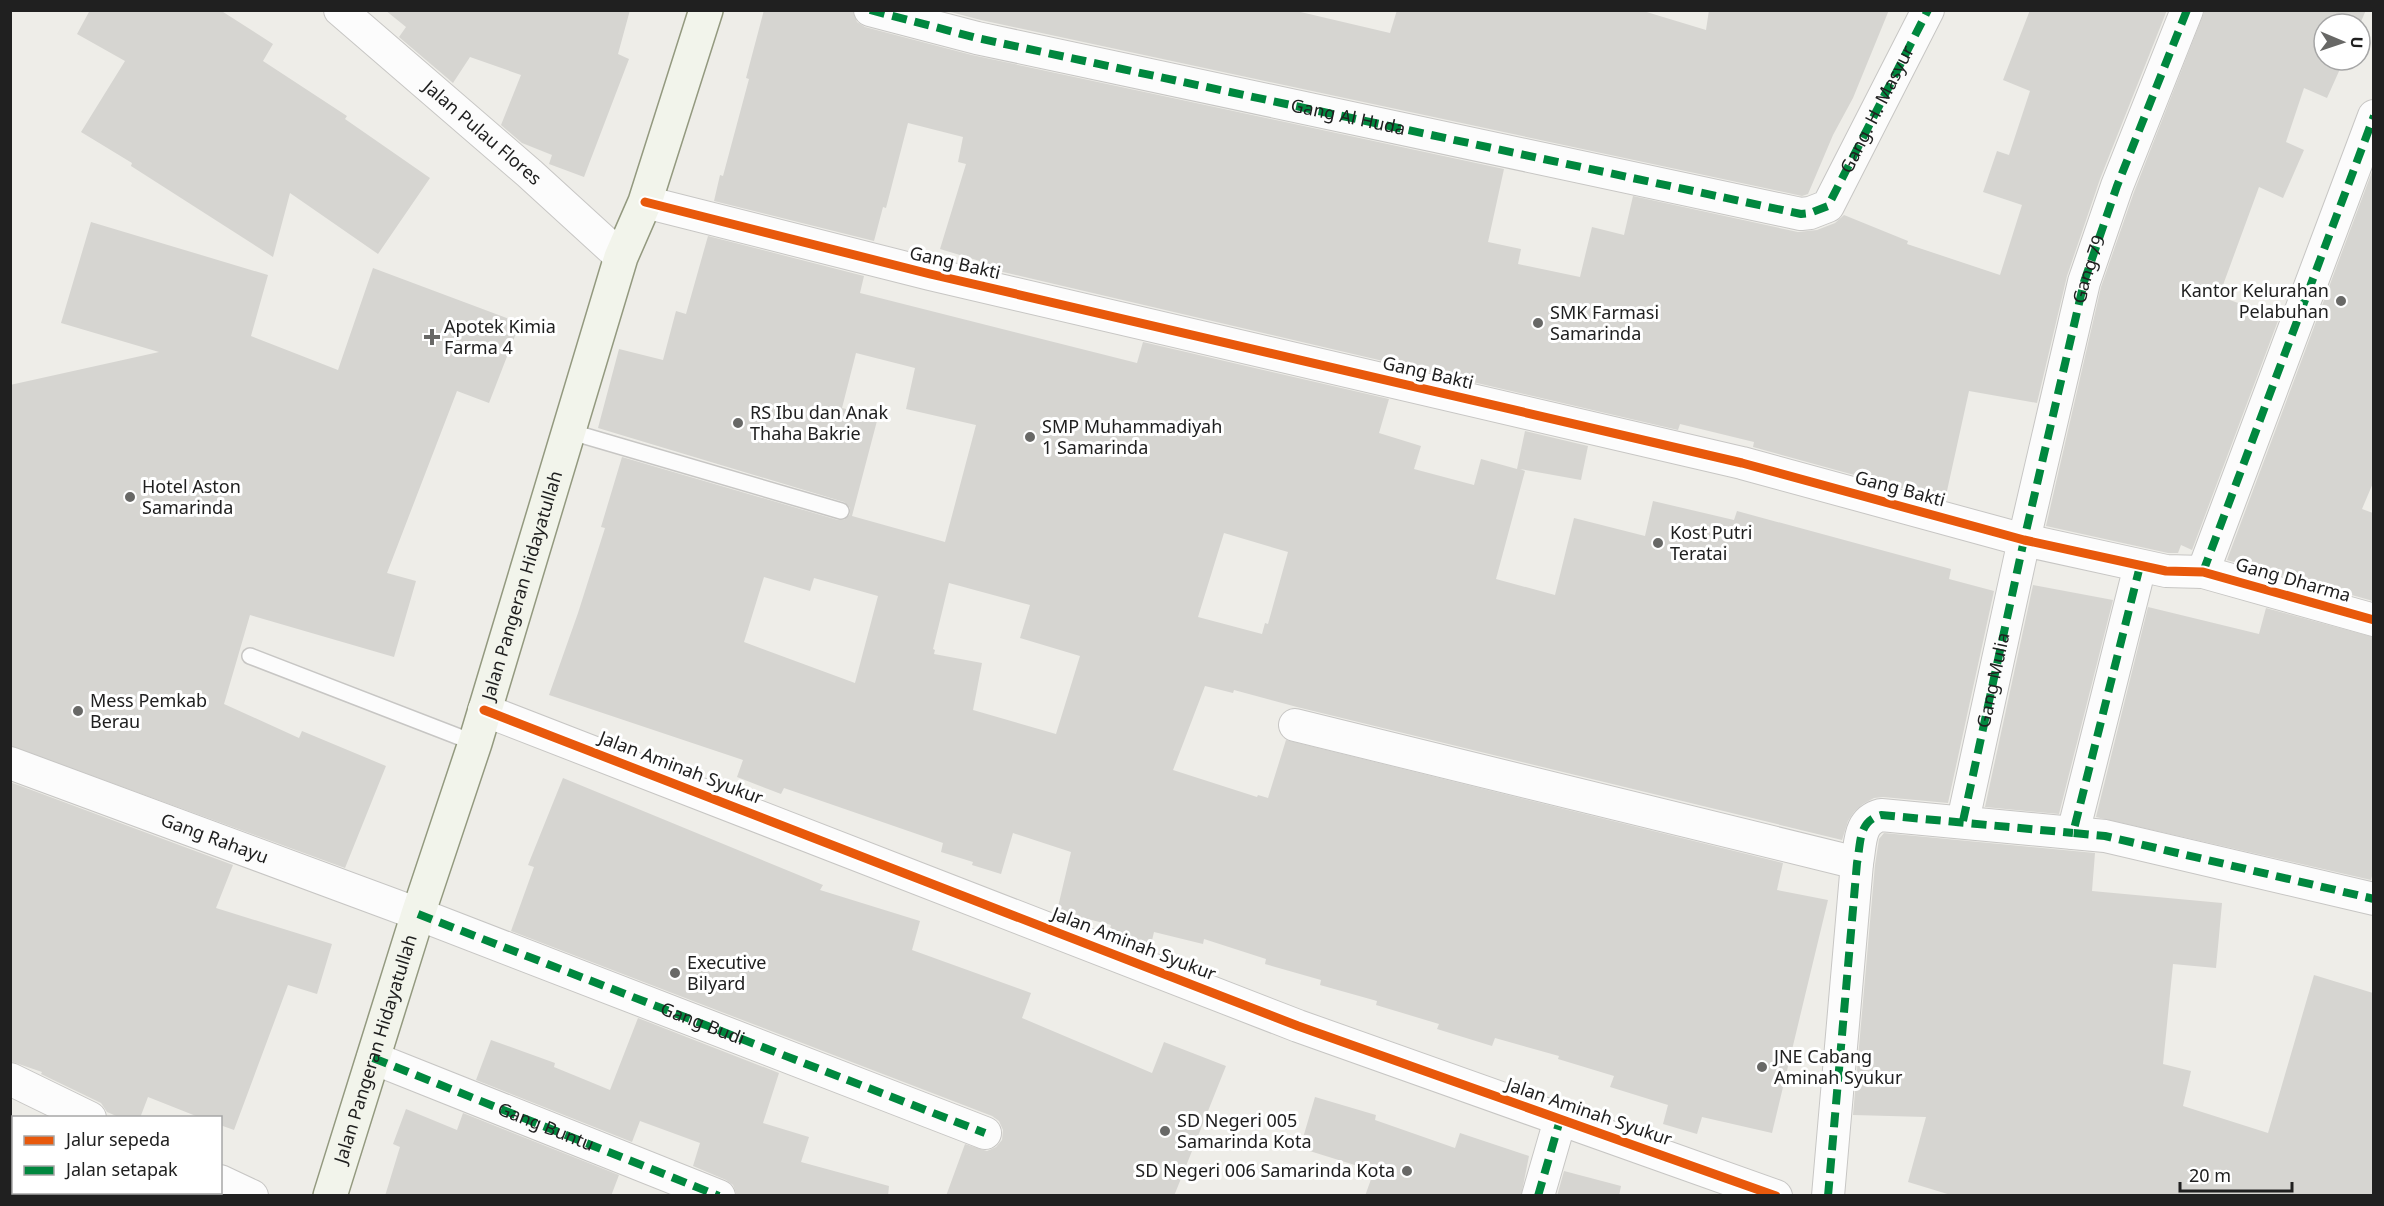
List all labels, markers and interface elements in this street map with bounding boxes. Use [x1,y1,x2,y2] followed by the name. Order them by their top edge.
[2312,12,2372,72] north arrow
[2346,36,2368,49] text: U
[1834,40,1919,177] street label: Gang. H. Masyur
[417,73,547,190] street label: Jalan Pulau Flores
[1289,92,1408,140] street label: Gang Al Huda
[2066,232,2110,306] street label: Gang 79
[907,240,1003,284] street label: Gang Bakti
[2181,278,2329,323] place label: Kantor Kelurahan Pelabuhan
[2334,294,2348,308] marker: Kantor Kelurahan Pelabuhan
[1550,300,1659,345] place label: SMK Farmasi Samarinda
[444,314,556,359] place label: Apotek Kimia Farma 4
[1531,316,1545,330] marker: SMK Farmasi Samarinda
[425,330,439,344] marker: Apotek Kimia Farma 4
[1380,350,1476,394] street label: Gang Bakti
[750,400,888,445] place label: RS Ibu dan Anak Thaha Bakrie
[1042,414,1222,459] place label: SMP Muhammadiyah 1 Samarinda
[731,416,745,430] marker: RS Ibu dan Anak Thaha Bakrie
[1023,430,1037,444] marker: SMP Muhammadiyah 1 Samarinda
[1852,464,1948,512] street label: Gang Bakti
[475,468,567,705] street label: Jalan Pangeran Hidayatullah
[142,474,241,519] place label: Hotel Aston Samarinda
[123,490,137,504] marker: Hotel Aston Samarinda
[1670,520,1752,565] place label: Kost Putri Teratai
[1651,536,1665,550] marker: Kost Putri Teratai
[2233,551,2354,607] street label: Gang Dharma
[1971,630,2015,730] street label: Gang Mulia
[90,688,207,733] place label: Mess Pemkab Berau
[71,704,85,718] marker: Mess Pemkab Berau
[594,724,767,810] street label: Jalan Aminah Syukur
[158,807,272,869] street label: Gang Rahayu
[1047,900,1220,986] street label: Jalan Aminah Syukur
[327,931,422,1168] street label: Jalan Pangeran Hidayatullah
[687,950,767,995] place label: Executive Bilyard
[668,966,682,980] marker: Executive Bilyard
[657,996,749,1050] street label: Gang Budi
[1772,1044,1903,1089] place label: JNE Cabang Aminah Syukur
[1755,1060,1769,1074] marker: JNE Cabang Aminah Syukur
[1501,1071,1676,1151] street label: Jalan Aminah Syukur
[494,1096,598,1156] street label: Gang Buntu
[1177,1108,1312,1153] place label: SD Negeri 005 Samarinda Kota
[12,1116,222,1194] legend
[1158,1124,1172,1138] marker: SD Negeri 005 Samarinda Kota
[64,1127,170,1151] text: Jalur sepeda
[2180,1155,2292,1193] scale bar
[64,1157,178,1181] text: Jalan setapak
[1135,1158,1395,1182] place label: SD Negeri 006 Samarinda Kota
[2189,1163,2231,1187] text: 20 m
[1400,1164,1414,1178] marker: SD Negeri 006 Samarinda Kota

